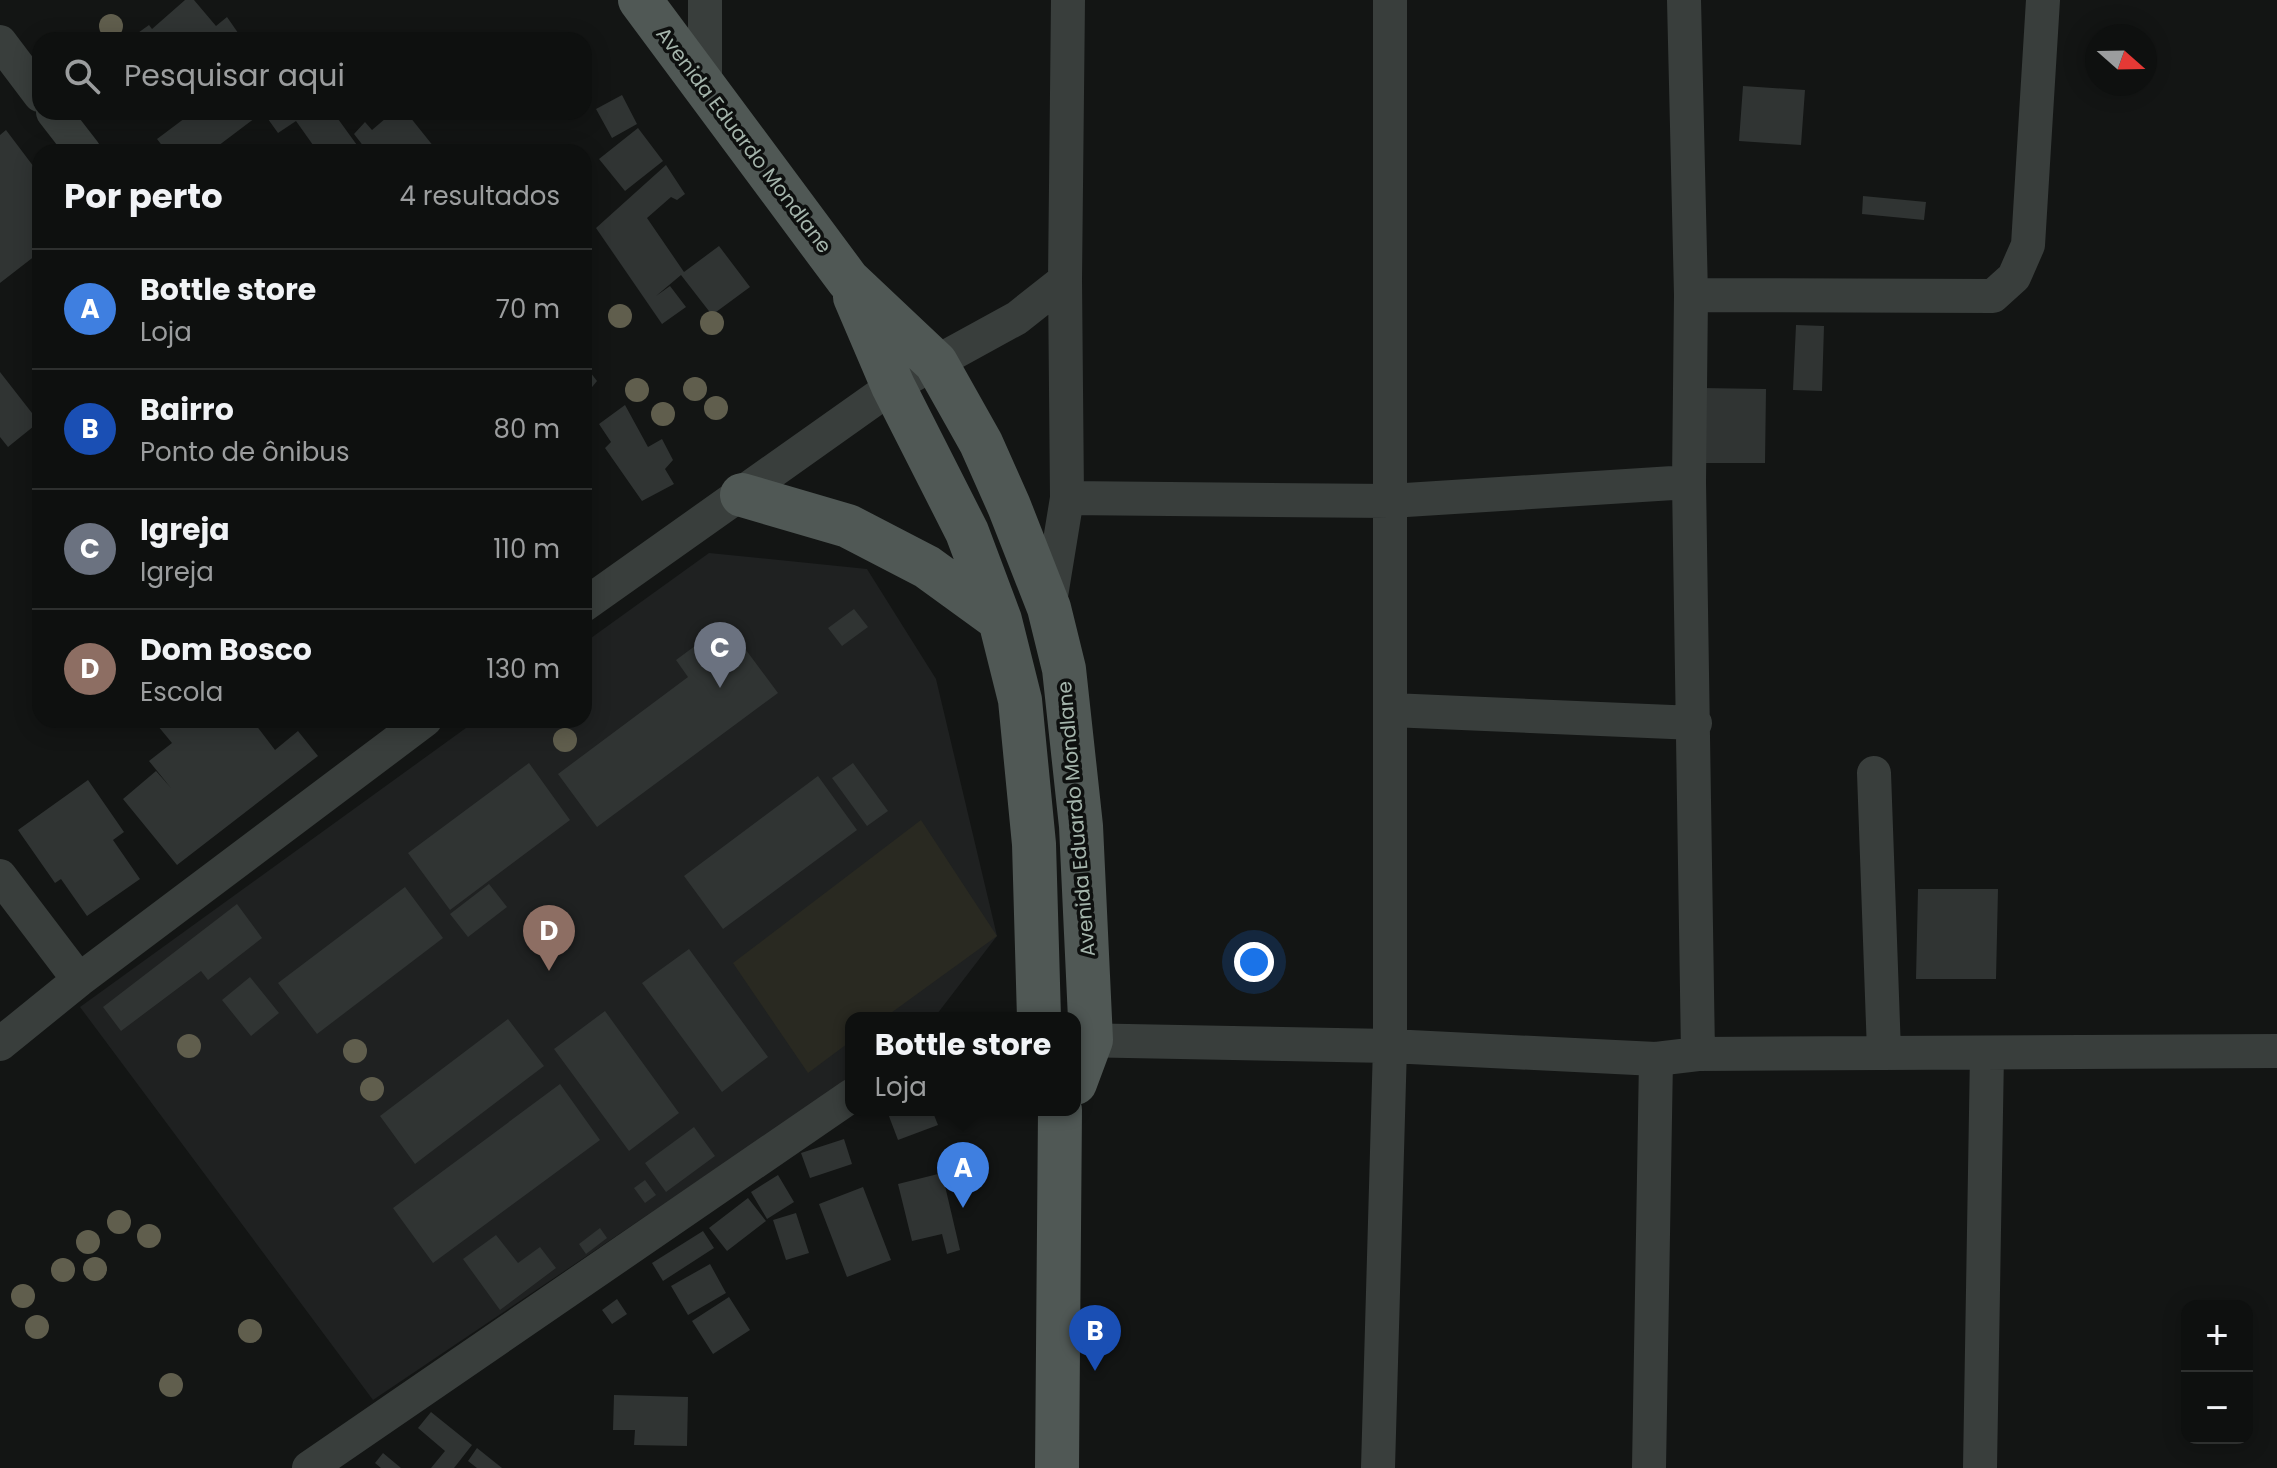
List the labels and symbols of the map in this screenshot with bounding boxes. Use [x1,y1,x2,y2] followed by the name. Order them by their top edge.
[650,21,838,259] street label: Avenida Eduardo Mondlane
[2085,24,2157,96] north arrow
[694,622,746,688] pin: C
[1050,680,1102,958] street label: Avenida Eduardo Mondlane
[523,905,575,971] pin: D
[1234,942,1274,982] your location
[937,1142,989,1208] pin: A
[1069,1305,1121,1371] pin: B

